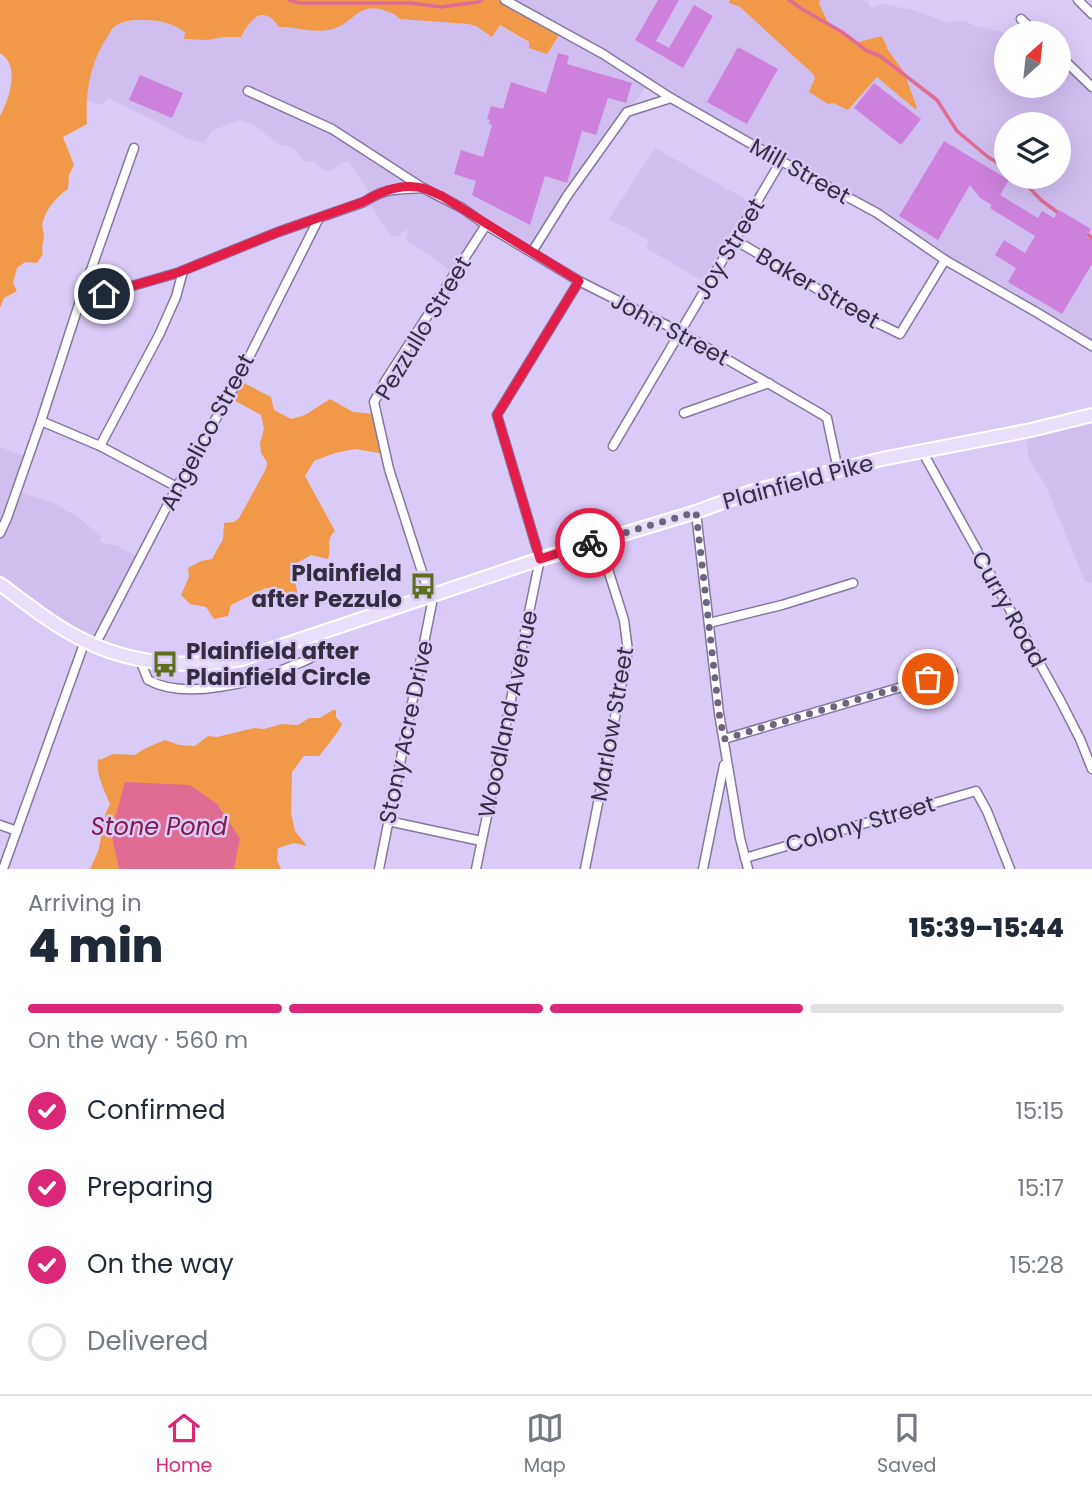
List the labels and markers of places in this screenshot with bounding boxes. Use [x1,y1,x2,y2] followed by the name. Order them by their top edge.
[74,264,134,324] pin
[252,557,402,615] place label: Plainfield after Pezzulo
[408,571,438,601] bus stop icon: Plainfield after Pezzulo
[186,635,371,693] place label: Plainfield after Plainfield Circle
[150,649,180,679] bus stop icon: Plainfield after Plainfield Circle
[898,649,958,709] pin

